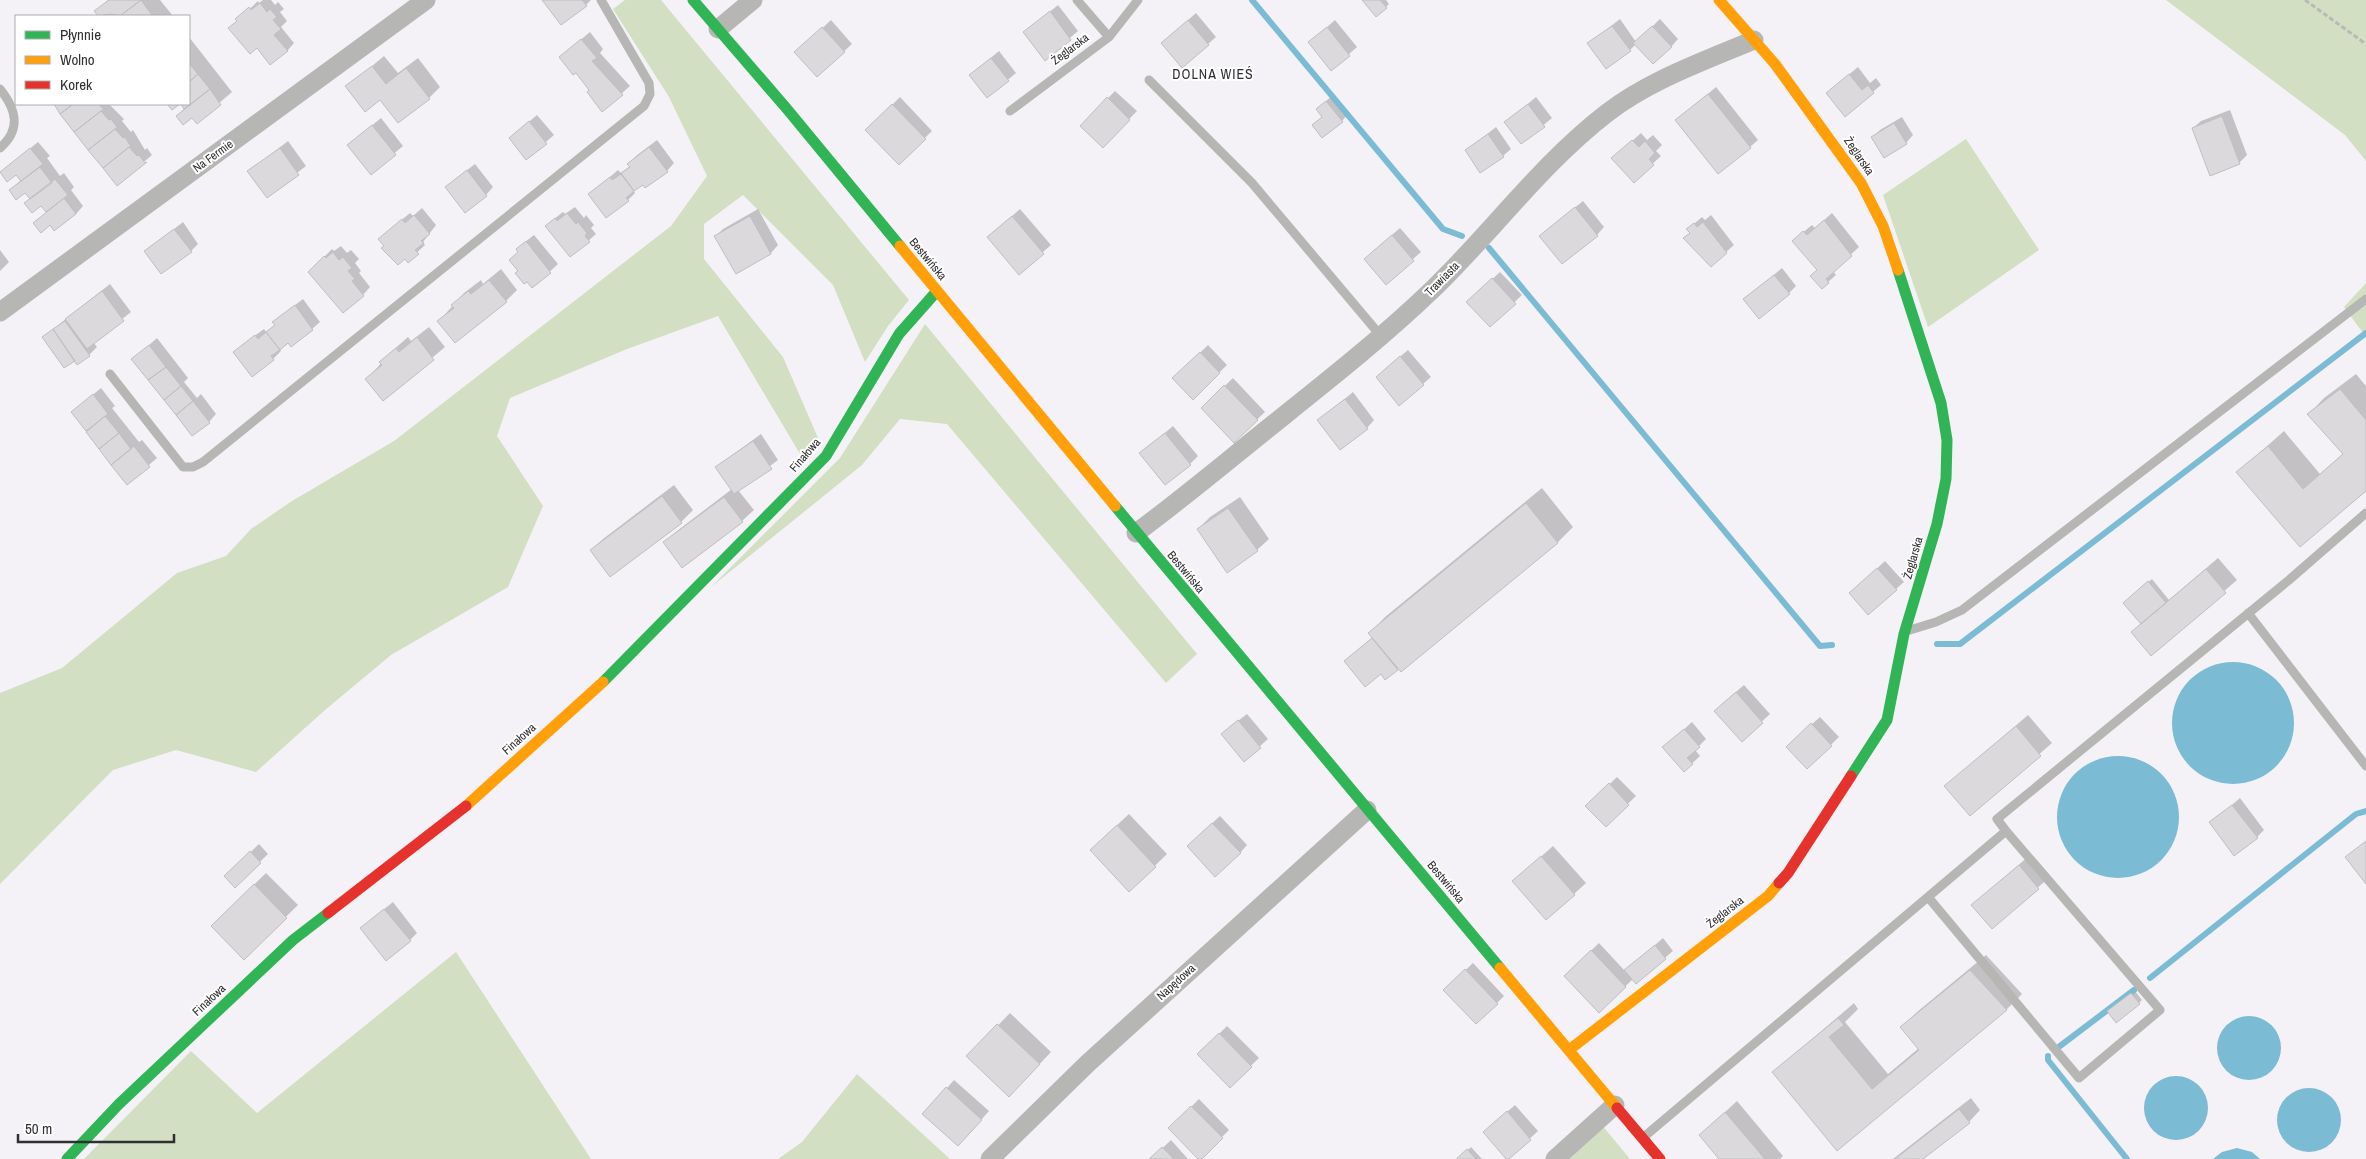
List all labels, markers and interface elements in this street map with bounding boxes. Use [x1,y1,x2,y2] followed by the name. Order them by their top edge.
[15,15,190,105] legend
[60,24,101,45] text: Płynnie
[1048,29,1092,68] street label: Żeglarska
[60,49,95,70] text: Wolno
[1172,65,1254,83] district label: DOLNA WIEŚ
[60,74,93,95] text: Korek
[1840,134,1878,179] street label: Żeglarska
[190,136,236,176] street label: Na Fermie
[906,235,951,284] street label: Bestwińska
[1421,258,1463,300] street label: Trawiasta
[786,434,824,475] street label: Finałowa
[1899,535,1927,581] street label: Żeglarska
[1164,548,1209,597] street label: Bestwińska
[499,719,540,758] street label: Finałowa
[1424,858,1469,907] street label: Bestwińska
[1703,892,1747,932] street label: Żeglarska
[1153,960,1199,1004] street label: Napędowa
[189,980,229,1019] street label: Finałowa
[18,1112,174,1144] scale bar
[25,1118,52,1139] text: 50 m

